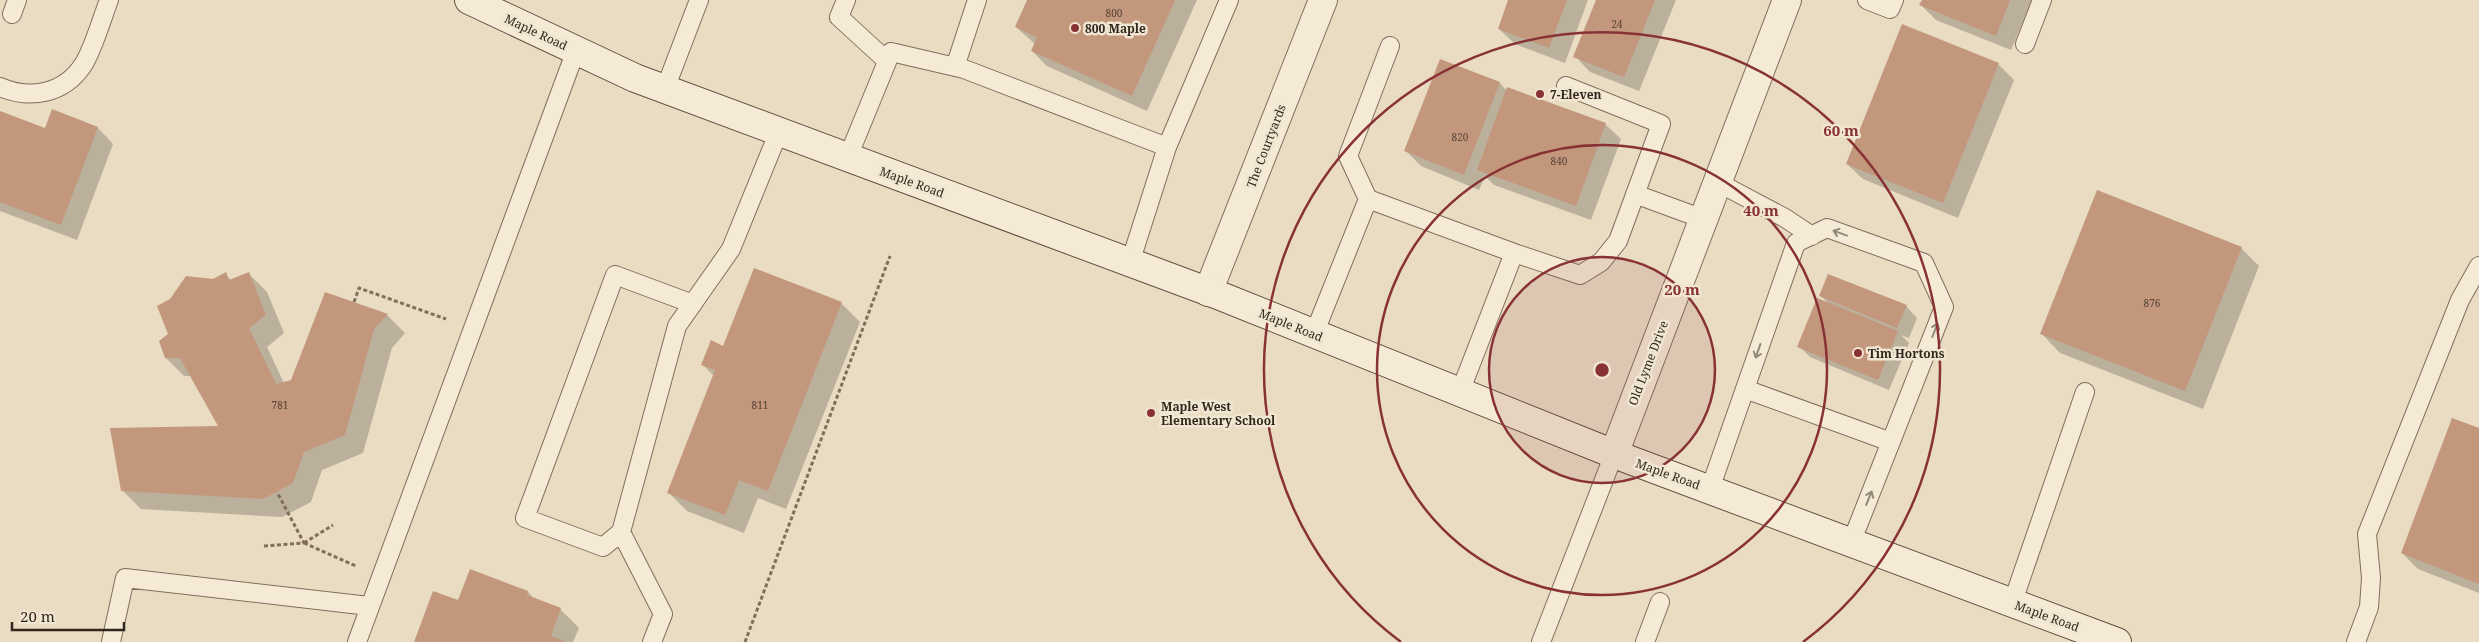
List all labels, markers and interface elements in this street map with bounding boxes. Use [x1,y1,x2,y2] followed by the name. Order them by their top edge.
[1106,6,1123,20] house number: 800
[502,10,571,54] street label: Maple Road
[1611,17,1623,31] house number: 24
[1085,20,1146,37] place label: 800 Maple
[1069,22,1081,34] marker: 800 Maple
[1550,86,1602,103] place label: 7-Eleven
[1534,88,1546,100] marker: 7-Eleven
[1242,102,1290,190] street label: The Courtyards
[1823,120,1859,140] text: 60 m
[1452,130,1469,144] house number: 820
[1551,154,1568,168] house number: 840
[877,162,947,202] street label: Maple Road
[1743,200,1779,220] text: 40 m
[1833,228,1848,237] one-way arrow
[1664,279,1700,299] text: 20 m
[2144,296,2161,310] house number: 876
[1256,304,1326,346] street label: Maple Road
[1624,318,1672,408] street label: Old Lyme Drive
[1931,323,1940,338] one-way arrow
[1753,343,1762,359] one-way arrow
[1868,345,1945,362] place label: Tim Hortons
[1852,347,1864,359] marker: Tim Hortons
[1593,361,1611,379] centre of rings
[272,398,288,412] house number: 781
[752,398,768,412] house number: 811
[1161,398,1276,429] place label: Maple West Elementary School
[1145,407,1157,419] marker: Maple West Elementary School
[1633,454,1703,494] street label: Maple Road
[1865,491,1875,506] one-way arrow
[2012,596,2082,636] street label: Maple Road
[12,600,125,632] scale bar
[20,606,55,626] text: 20 m

